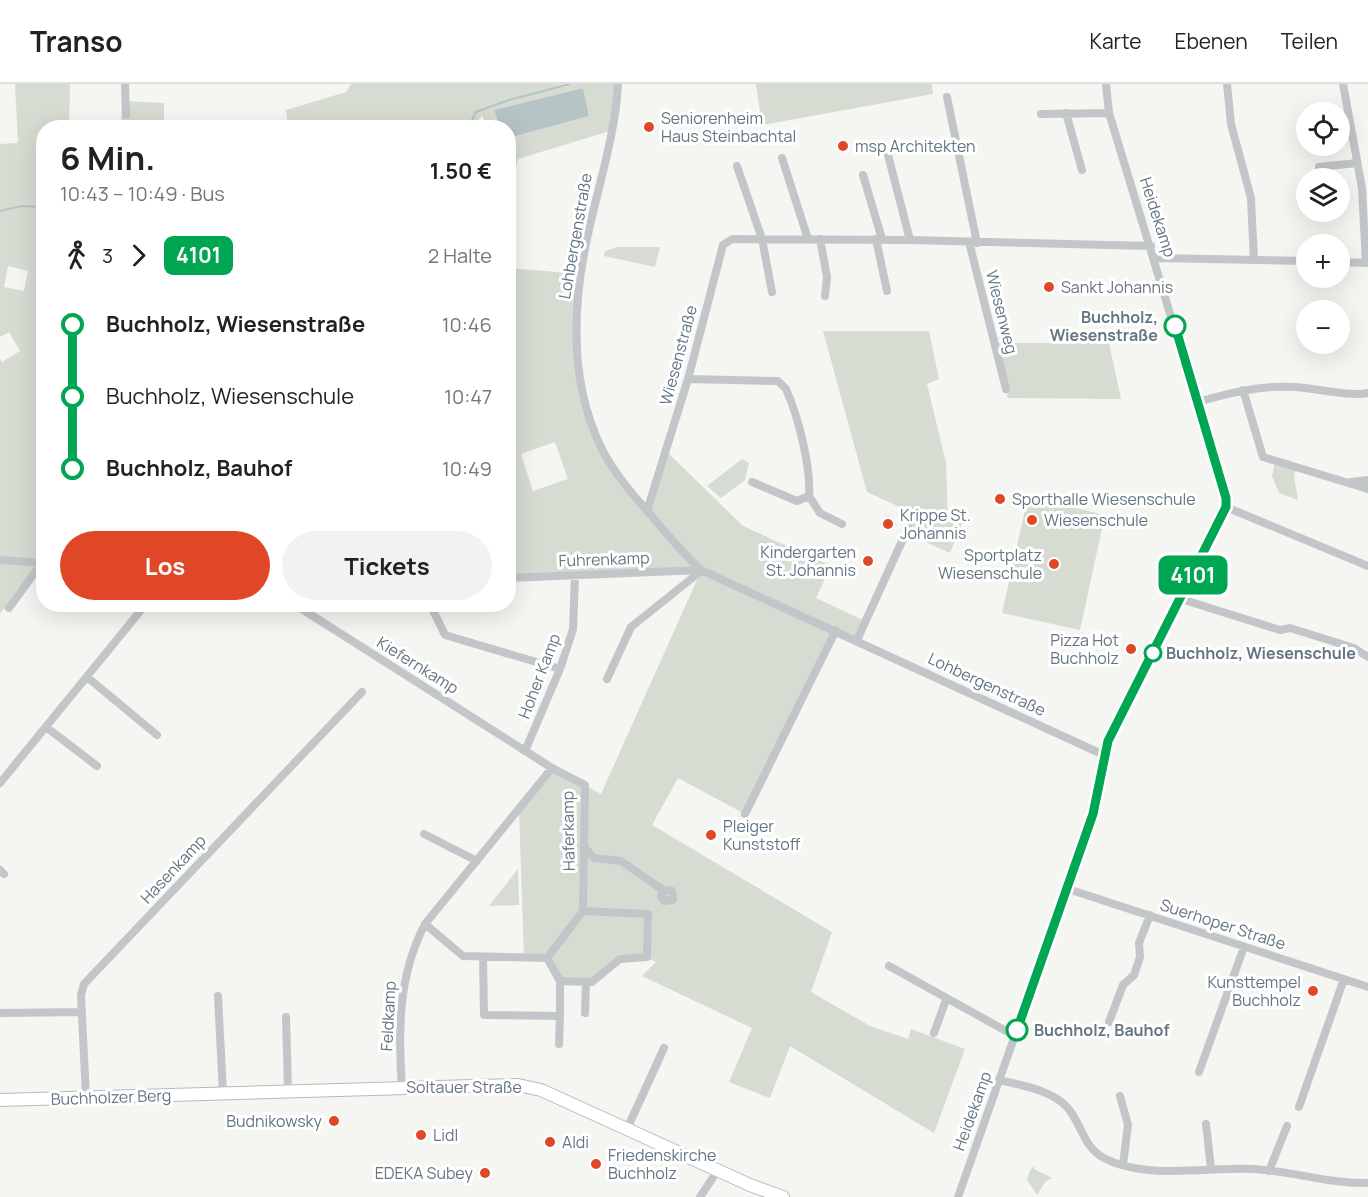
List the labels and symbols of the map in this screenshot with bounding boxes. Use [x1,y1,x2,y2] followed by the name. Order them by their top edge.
[661,107,796,147] place label: Seniorenheim Haus Steinbachtal
[642,120,656,134] marker: Seniorenheim Haus Steinbachtal
[855,135,976,157] place label: msp Architekten
[836,139,850,153] marker: msp Architekten
[553,171,597,301] street label: Lohbergenstraße
[1135,174,1181,260] street label: Heidekamp
[981,268,1023,356] street label: Wiesenweg
[1061,276,1173,298] place label: Sankt Johannis
[1042,280,1056,294] marker: Sankt Johannis
[654,302,702,408] street label: Wiesenstraße
[1050,306,1158,346] place label: Buchholz, Wiesenstraße
[1164,315,1186,337] marker: Buchholz, Wiesenstraße
[1012,488,1196,510] place label: Sporthalle Wiesenschule
[993,492,1007,506] marker: Sporthalle Wiesenschule
[900,504,971,544] place label: Krippe St. Johannis
[1044,509,1148,531] place label: Wiesenschule
[1025,513,1039,527] marker: Wiesenschule
[881,517,895,531] marker: Krippe St. Johannis
[760,541,856,581] place label: Kindergarten St. Johannis
[938,544,1042,584] place label: Sportplatz Wiesenschule
[558,546,650,572] street label: Fuhrenkamp
[861,554,875,568] marker: Kindergarten St. Johannis
[1151,556,1235,594] line badge: 4101
[1047,557,1061,571] marker: Sportplatz Wiesenschule
[1050,629,1119,669] place label: Pizza Hot Buchholz
[513,630,565,722] street label: Hoher Kamp
[373,631,463,699] street label: Kiefernkamp
[1124,642,1138,656] marker: Pizza Hot Buchholz
[1166,642,1356,664] place label: Buchholz, Wiesenschule
[1144,644,1162,662] marker: Buchholz, Wiesenschule
[925,647,1049,721] street label: Lohbergenstraße
[556,791,580,871] street label: Haferkamp
[723,815,801,855] place label: Pleiger Kunststoff
[704,828,718,842] marker: Pleiger Kunststoff
[135,830,211,908] street label: Hasenkamp
[1157,893,1289,955] street label: Suerhoper Straße
[1208,971,1301,1011] place label: Kunsttempel Buchholz
[375,980,401,1052] street label: Feldkamp
[1306,984,1320,998] marker: Kunsttempel Buchholz
[1006,1019,1028,1041] marker: Buchholz, Bauhof
[1034,1019,1170,1041] place label: Buchholz, Bauhof
[948,1068,996,1154] street label: Heidekamp
[406,1076,522,1098] street label: Soltauer Straße
[50,1084,172,1110] street label: Buchholzer Berg
[226,1110,323,1132] place label: Budnikowsky
[327,1114,341,1128] marker: Budnikowsky
[433,1124,458,1146] place label: Lidl
[414,1128,428,1142] marker: Lidl
[562,1131,589,1153] place label: Aldi
[543,1135,557,1149] marker: Aldi
[608,1144,716,1184] place label: Friedenskirche Buchholz
[589,1157,603,1171] marker: Friedenskirche Buchholz
[375,1162,474,1184] place label: EDEKA Subey
[478,1166,492,1180] marker: EDEKA Subey

